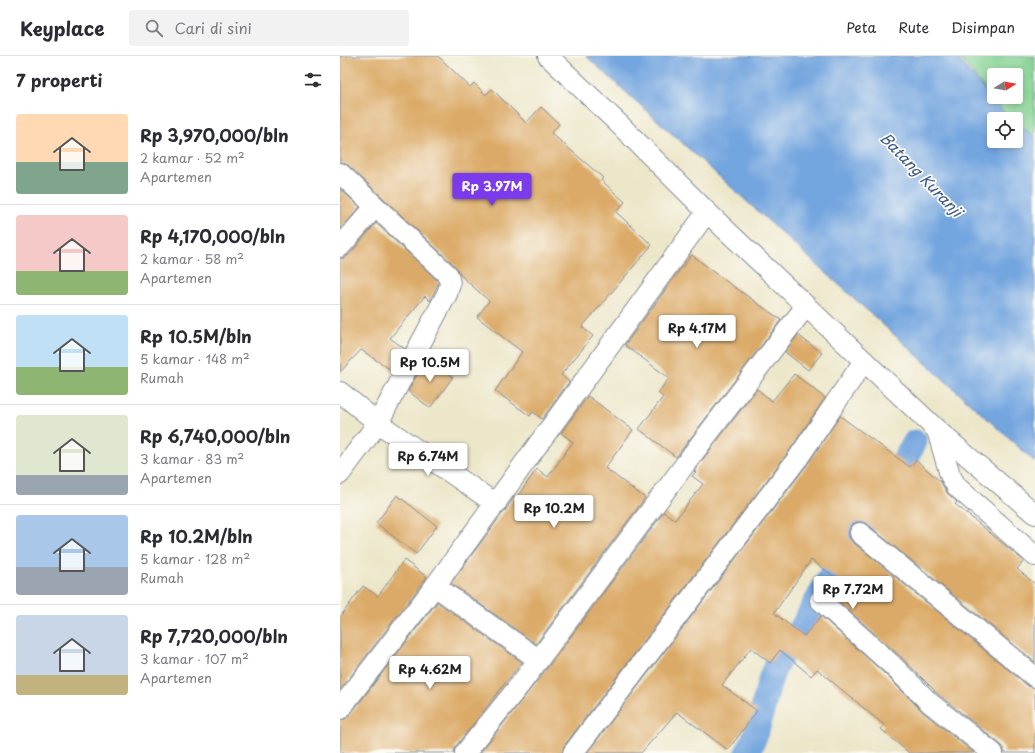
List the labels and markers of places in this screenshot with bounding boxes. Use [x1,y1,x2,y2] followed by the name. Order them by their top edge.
[451,173,533,207] pin: Rp 3.97M
[656,315,738,349] pin: Rp 4.17M
[389,349,471,383] pin: Rp 10.5M
[387,443,469,477] pin: Rp 6.74M
[513,495,595,529] pin: Rp 10.2M
[812,576,894,610] pin: Rp 7.72M
[389,656,471,690] pin: Rp 4.62M

